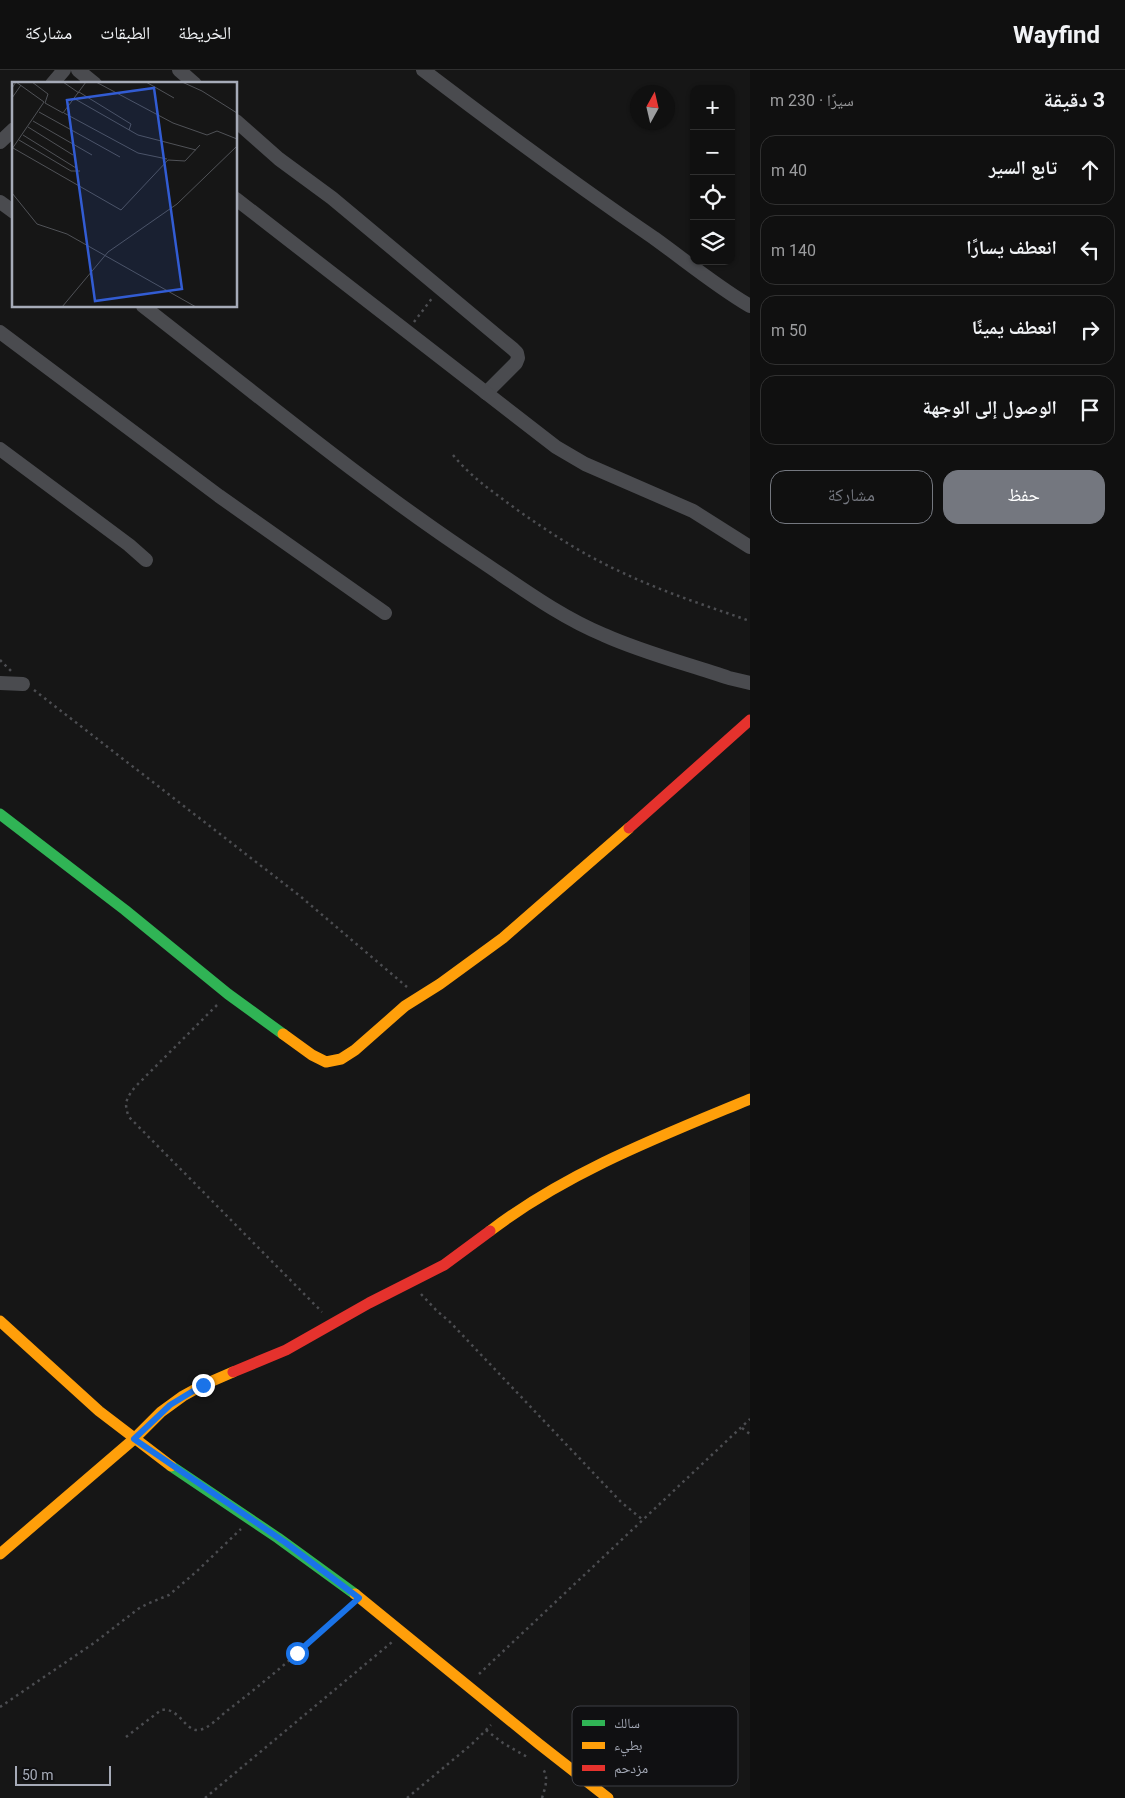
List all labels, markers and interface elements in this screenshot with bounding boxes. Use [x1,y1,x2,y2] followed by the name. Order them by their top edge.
[1013,21,1100,49] text: Wayfind
[25,22,72,43] text: مشاركة
[100,22,150,43] text: الطبقات
[178,22,231,43] text: الخريطة
[12,82,238,308] inset map
[630,85,675,130] north arrow
[690,85,735,265] map controls
[690,85,735,130] button: +
[1044,88,1105,112] text: 3 دقيقة
[770,91,854,110] text: سيرًا · 230 m
[690,130,735,175] button: −
[989,156,1057,179] text: تابع السير
[1076,156,1104,184] icon: ahead
[771,161,807,180] text: 40 m
[690,175,735,220] button: locate
[690,220,735,265] button: layers
[966,236,1057,259] text: انعطف يسارًا
[1076,236,1104,264] icon: left
[771,241,816,260] text: 140 m
[972,316,1057,339] text: انعطف يمينًا
[1076,316,1104,344] icon: right
[771,321,807,340] text: 50 m
[923,396,1057,419] text: الوصول إلى الوجهة
[1076,396,1104,424] icon: arrive
[770,470,933,524] button: مشاركة
[943,470,1105,524] button: حفظ
[192,1374,215,1397] route end
[286,1642,309,1665] route start
[572,1706,738,1786] legend
[614,1715,640,1731] text: سالك
[614,1737,643,1757] text: بطيء
[614,1760,648,1778] text: مزدحم
[15,1763,111,1786] scale bar
[22,1767,54,1783] text: 50 m

